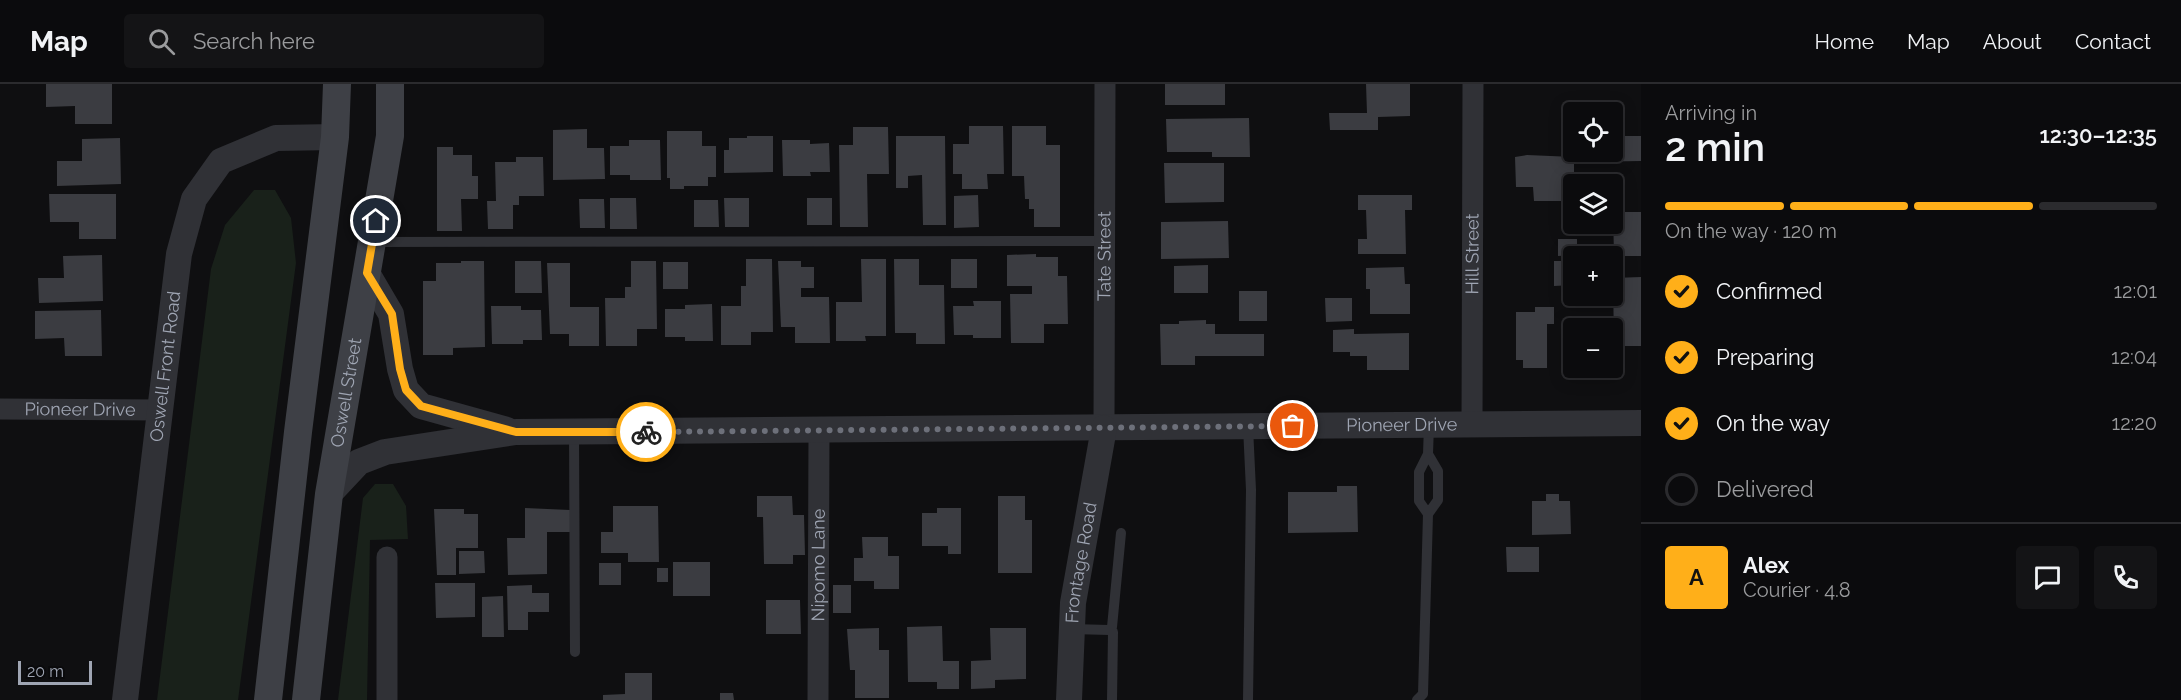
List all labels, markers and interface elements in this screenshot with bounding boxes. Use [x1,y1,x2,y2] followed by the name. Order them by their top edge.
[124,14,544,68] search box
[30,25,88,58] text: Map
[145,25,178,58] icon: search
[193,28,315,54] text: Search here
[1815,29,1874,54] text: Home
[1907,29,1950,54] text: Map
[1983,29,2042,54] text: About
[2075,29,2151,54] text: Contact
[1665,101,1757,125] text: Arriving in
[1563,102,1623,378] map controls
[1563,102,1623,162] button: locate
[2039,122,2157,148] text: 12:30–12:35
[1665,124,1765,170] text: 2 min
[1563,174,1623,234] button: layers
[350,195,401,246] pin
[359,204,392,237] icon: home
[1093,211,1115,301] street label: Tate Street
[1461,213,1483,295] street label: Hill Street
[1665,219,1837,243] text: On the way · 120 m
[1563,246,1623,306] button: +
[1665,275,1698,308] icon: check
[1716,278,1823,304] text: Confirmed
[2113,279,2157,303] text: 12:01
[145,290,184,443] street label: Oswell Front Road
[1563,318,1623,378] button: −
[326,336,365,449] street label: Oswell Street
[1665,341,1698,374] icon: check
[1716,344,1814,370] text: Preparing
[2111,345,2157,369] text: 12:04
[24,398,136,420] street label: Pioneer Drive
[1267,400,1318,451] pin
[616,402,676,462] courier
[1665,407,1698,440] icon: check
[1276,409,1309,442] icon: bag
[1716,410,1830,436] text: On the way
[2112,411,2157,435] text: 12:20
[1346,413,1458,435] street label: Pioneer Drive
[630,416,663,449] icon: bike
[1716,476,1814,502] text: Delivered
[1061,501,1101,624] street label: Frontage Road
[807,508,829,621] street label: Nipomo Lane
[2016,546,2079,609] button: chat
[2094,546,2157,609] button: phone
[1743,552,1789,578] text: Alex
[1689,564,1704,590] text: A
[1743,578,1851,602] text: Courier · 4.8
[18,658,92,686] scale bar
[27,662,64,681] text: 20 m

